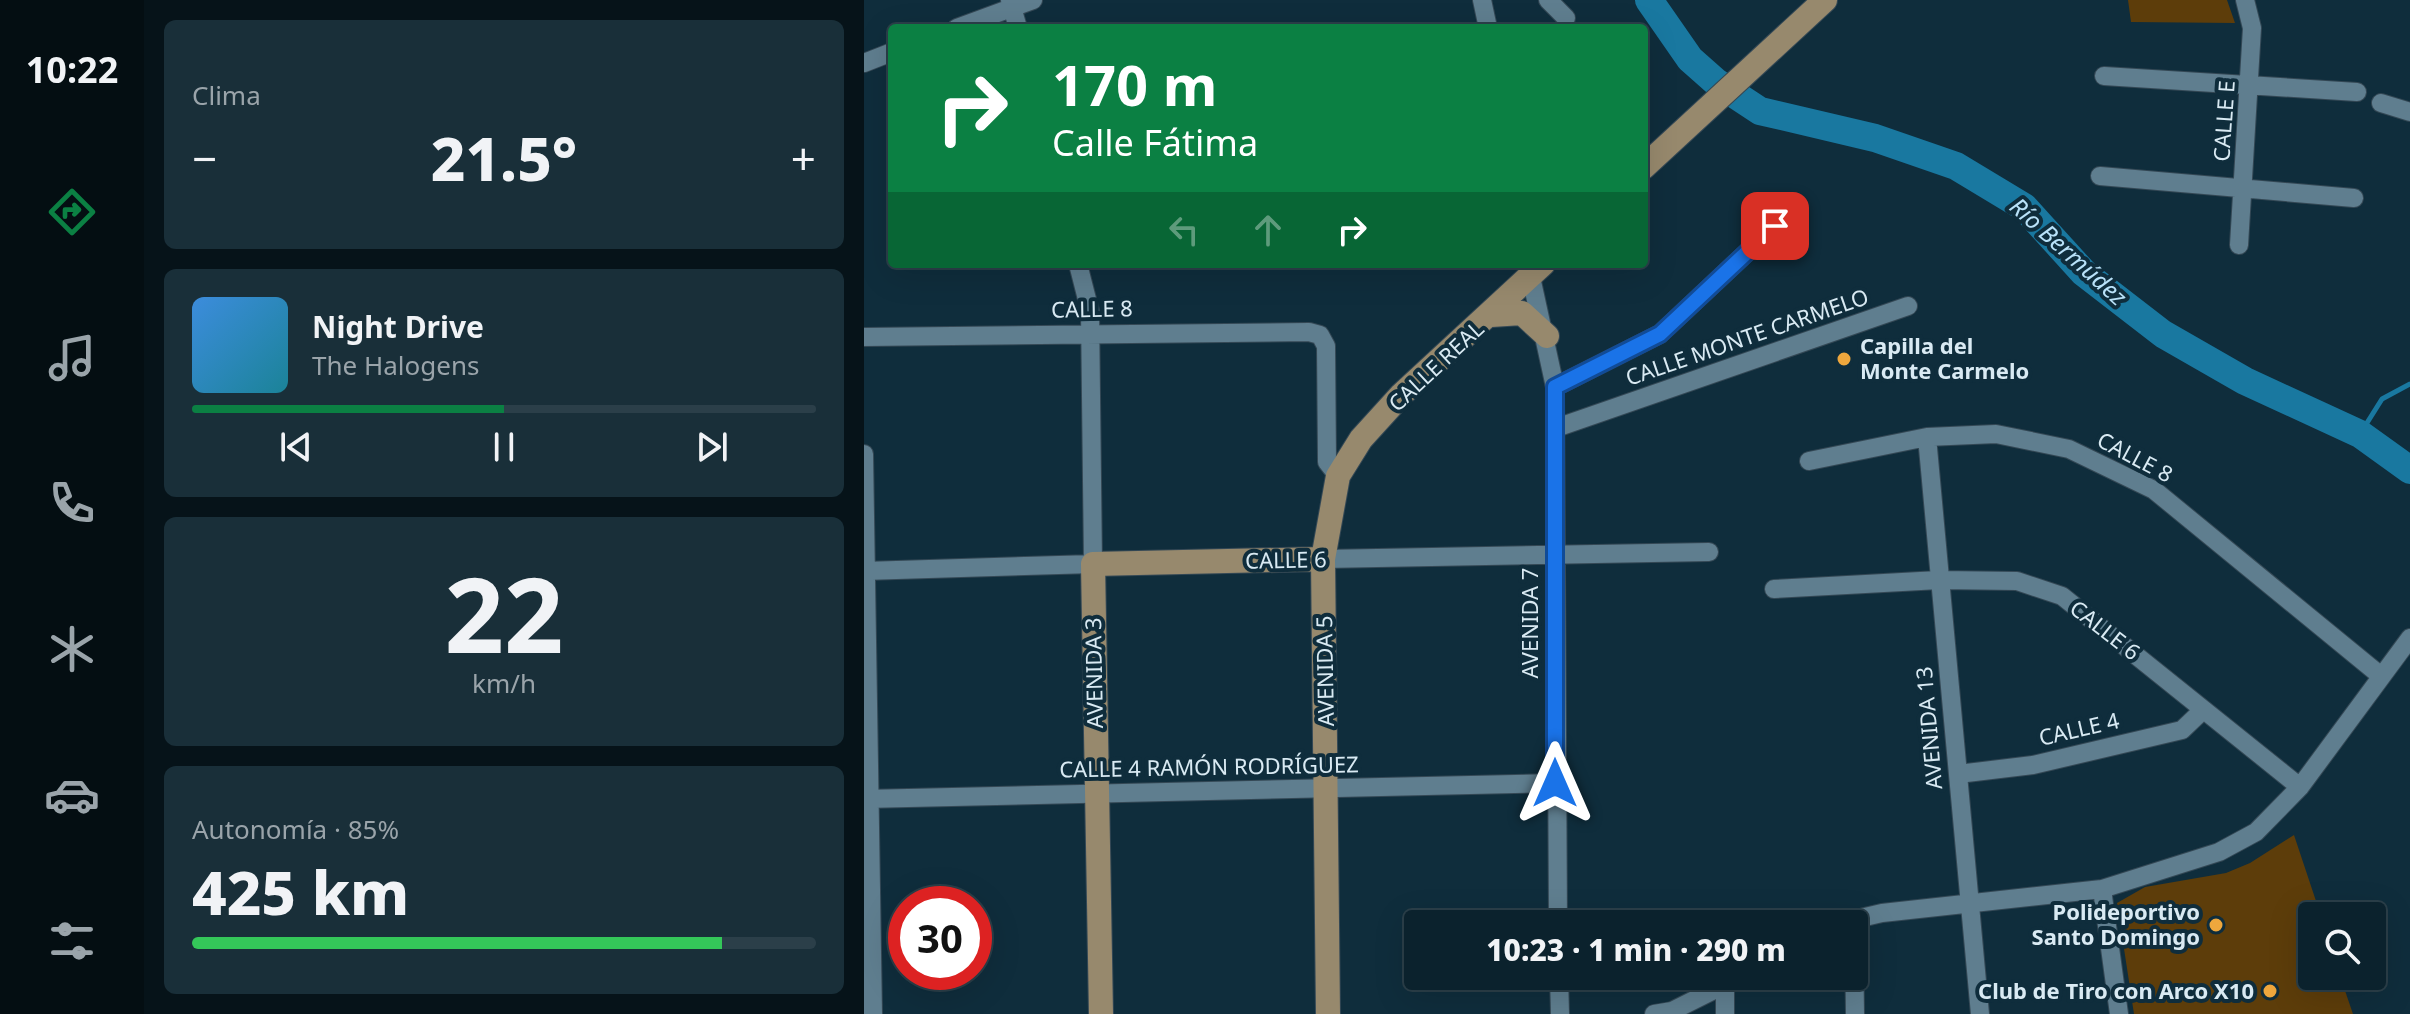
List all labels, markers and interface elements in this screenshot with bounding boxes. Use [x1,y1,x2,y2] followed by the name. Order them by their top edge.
[26,45,118,94] text: 10:22
[1052,46,1217,122] text: 170 m
[920,56,1024,160] icon: right
[192,77,261,113] text: Clima
[2205,79,2241,162] street label: CALLE E
[431,117,577,199] text: 21.5°
[1052,118,1258,167] text: Calle Fátima
[192,128,217,188] text: −
[791,128,816,188] text: +
[44,184,100,240] icon: directions
[2003,189,2135,312] water label: Río Bermúdez
[1741,192,1809,260] pin
[1753,204,1797,248] icon: arrive
[1162,208,1206,252] icon: left
[1246,208,1290,252] icon: ahead
[1330,208,1374,252] icon: right
[1621,280,1872,392] street label: CALLE MONTE CARMELO
[1051,292,1133,324] street label: CALLE 8
[312,306,484,347] text: Night Drive
[1381,313,1490,417] street label: CALLE REAL
[44,330,100,386] icon: music
[1860,330,2029,385] place label: Capilla del Monte Carmelo
[312,347,479,383] text: The Halogens
[1835,350,1853,368] marker: Capilla del Monte Carmelo
[2092,424,2179,489] street label: CALLE 8
[274,425,318,469] icon: previous
[482,425,526,469] icon: pause
[690,425,734,469] icon: next
[44,475,100,531] icon: phone
[445,542,563,683] text: 22
[1245,543,1327,575] street label: CALLE 6
[1514,568,1544,678] street label: AVENIDA 7
[2064,592,2147,666] street label: CALLE 6
[1308,615,1340,727] street label: AVENIDA 5
[1077,617,1109,729] street label: AVENIDA 3
[44,621,100,677] icon: climate
[472,665,536,701] text: km/h
[1908,665,1948,791] street label: AVENIDA 13
[2036,704,2122,752] street label: CALLE 4
[1513,741,1597,825] position arrow
[1059,748,1359,784] street label: CALLE 4 RAMÓN RODRÍGUEZ
[44,767,100,823] icon: car
[192,811,399,847] text: Autonomía · 85%
[192,851,409,933] text: 425 km
[888,886,992,990] speed limit sign: 30
[2032,896,2200,951] place label: Polideportivo Santo Domingo
[2298,902,2386,990] map controls
[2298,902,2386,990] button: search
[44,913,100,969] icon: filters
[2207,916,2225,934] marker: Polideportivo Santo Domingo
[1486,929,1786,970] text: 10:23 · 1 min · 290 m
[1978,975,2254,1005] place label: Club de Tiro con Arco X10
[2261,982,2279,1000] marker: Club de Tiro con Arco X10

